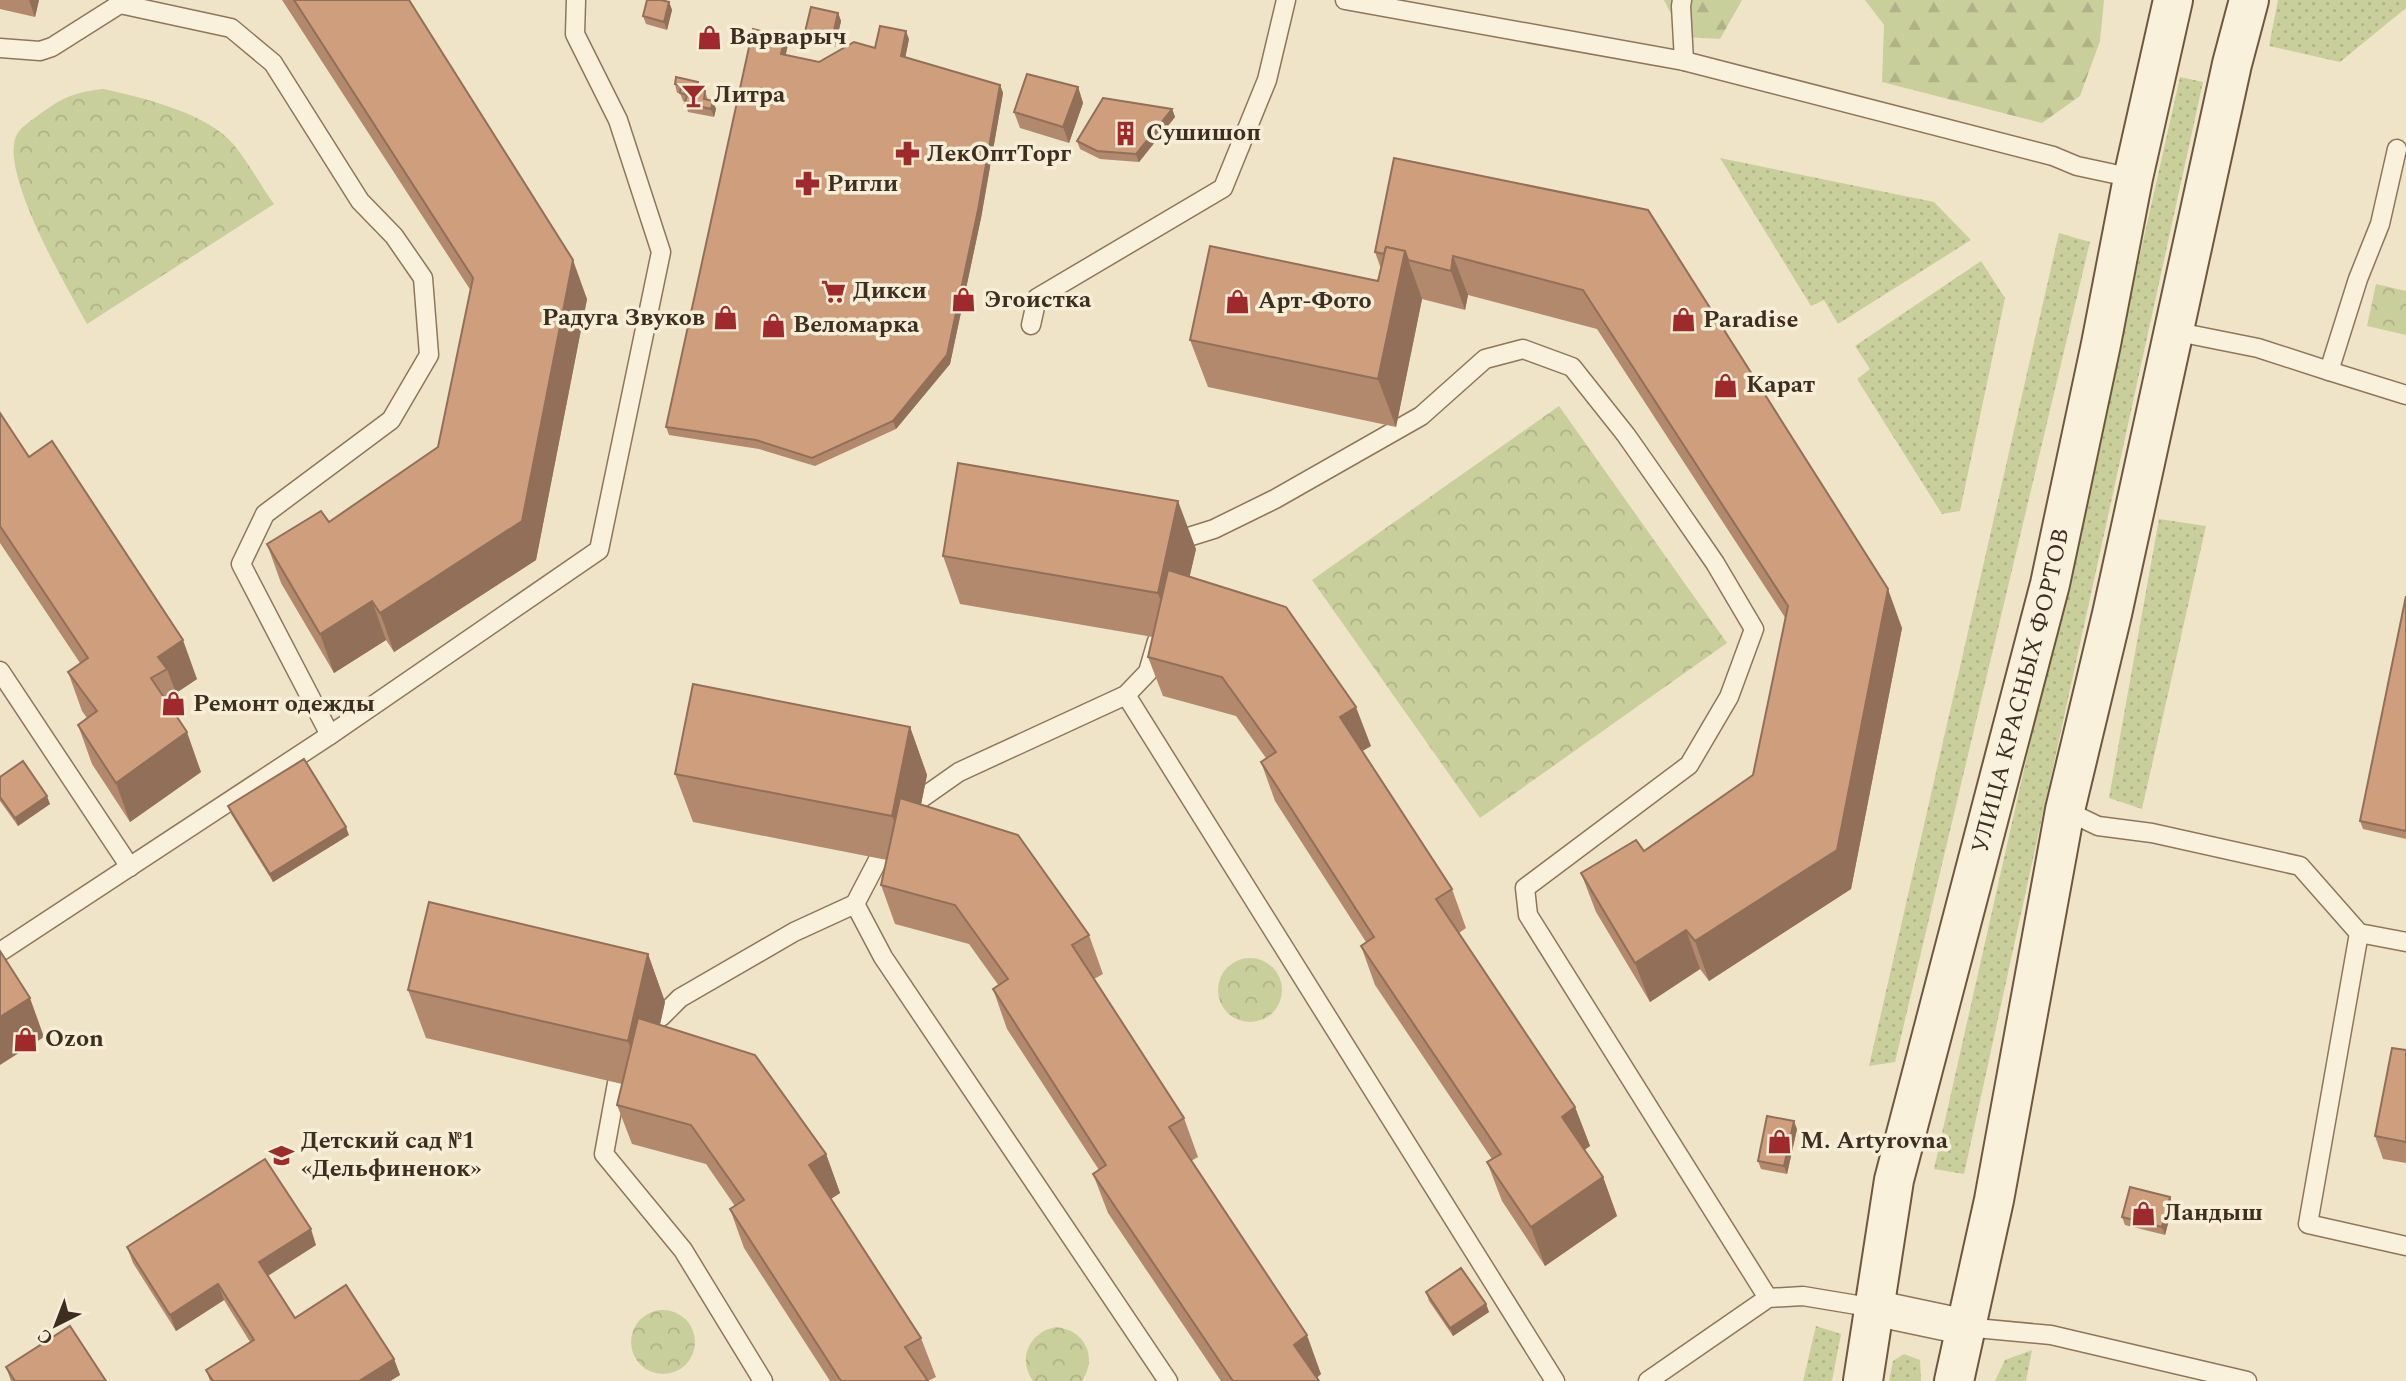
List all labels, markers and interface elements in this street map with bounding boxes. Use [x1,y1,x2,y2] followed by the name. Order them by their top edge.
[729,19,847,55] place label: Варварыч
[695,23,723,51] shop icon: Варварыч
[714,77,786,113] place label: Литра
[680,81,708,109] bar icon: Литра
[1146,115,1261,151] place label: Сушишоп
[1112,119,1140,147] building icon: Сушишоп
[927,136,1071,172] place label: ЛекОптТорг
[893,140,921,168] pharmacy icon: ЛекОптТорг
[827,166,898,202] place label: Ригли
[793,170,821,198] pharmacy icon: Ригли
[853,273,927,309] place label: Дикси
[819,277,847,305] supermarket icon: Дикси
[984,282,1092,318] place label: Эгоистка
[1258,283,1372,319] place label: Арт-Фото
[950,286,978,314] shop icon: Эгоистка
[1224,287,1252,315] shop icon: Арт-Фото
[542,300,705,336] place label: Радуга Звуков
[1703,302,1798,338] place label: Paradise
[711,304,739,332] shop icon: Радуга Звуков
[1669,306,1697,334] shop icon: Paradise
[793,307,920,343] place label: Веломарка
[759,311,787,339] shop icon: Веломарка
[1746,367,1815,403] place label: Карат
[1712,371,1740,399] shop icon: Карат
[1962,525,2079,857] street label: УЛИЦА КРАСНЫХ ФОРТОВ
[193,686,375,722] place label: Ремонт одежды
[159,690,187,718] shop icon: Ремонт одежды
[45,1021,104,1057] place label: Ozon
[11,1025,39,1053] shop icon: Ozon
[301,1123,482,1187] place label: Детский сад №1 «Дельфиненок»
[1800,1123,1949,1159] place label: M. Artyrovna
[1766,1127,1794,1155] shop icon: M. Artyrovna
[267,1141,295,1169] school or university icon: Детский сад №1 «Дельфиненок»
[2164,1195,2263,1231] place label: Ландыш
[2130,1199,2158,1227] shop icon: Ландыш
[21,1290,91,1360] north arrow
[31,1321,60,1352] text: С

